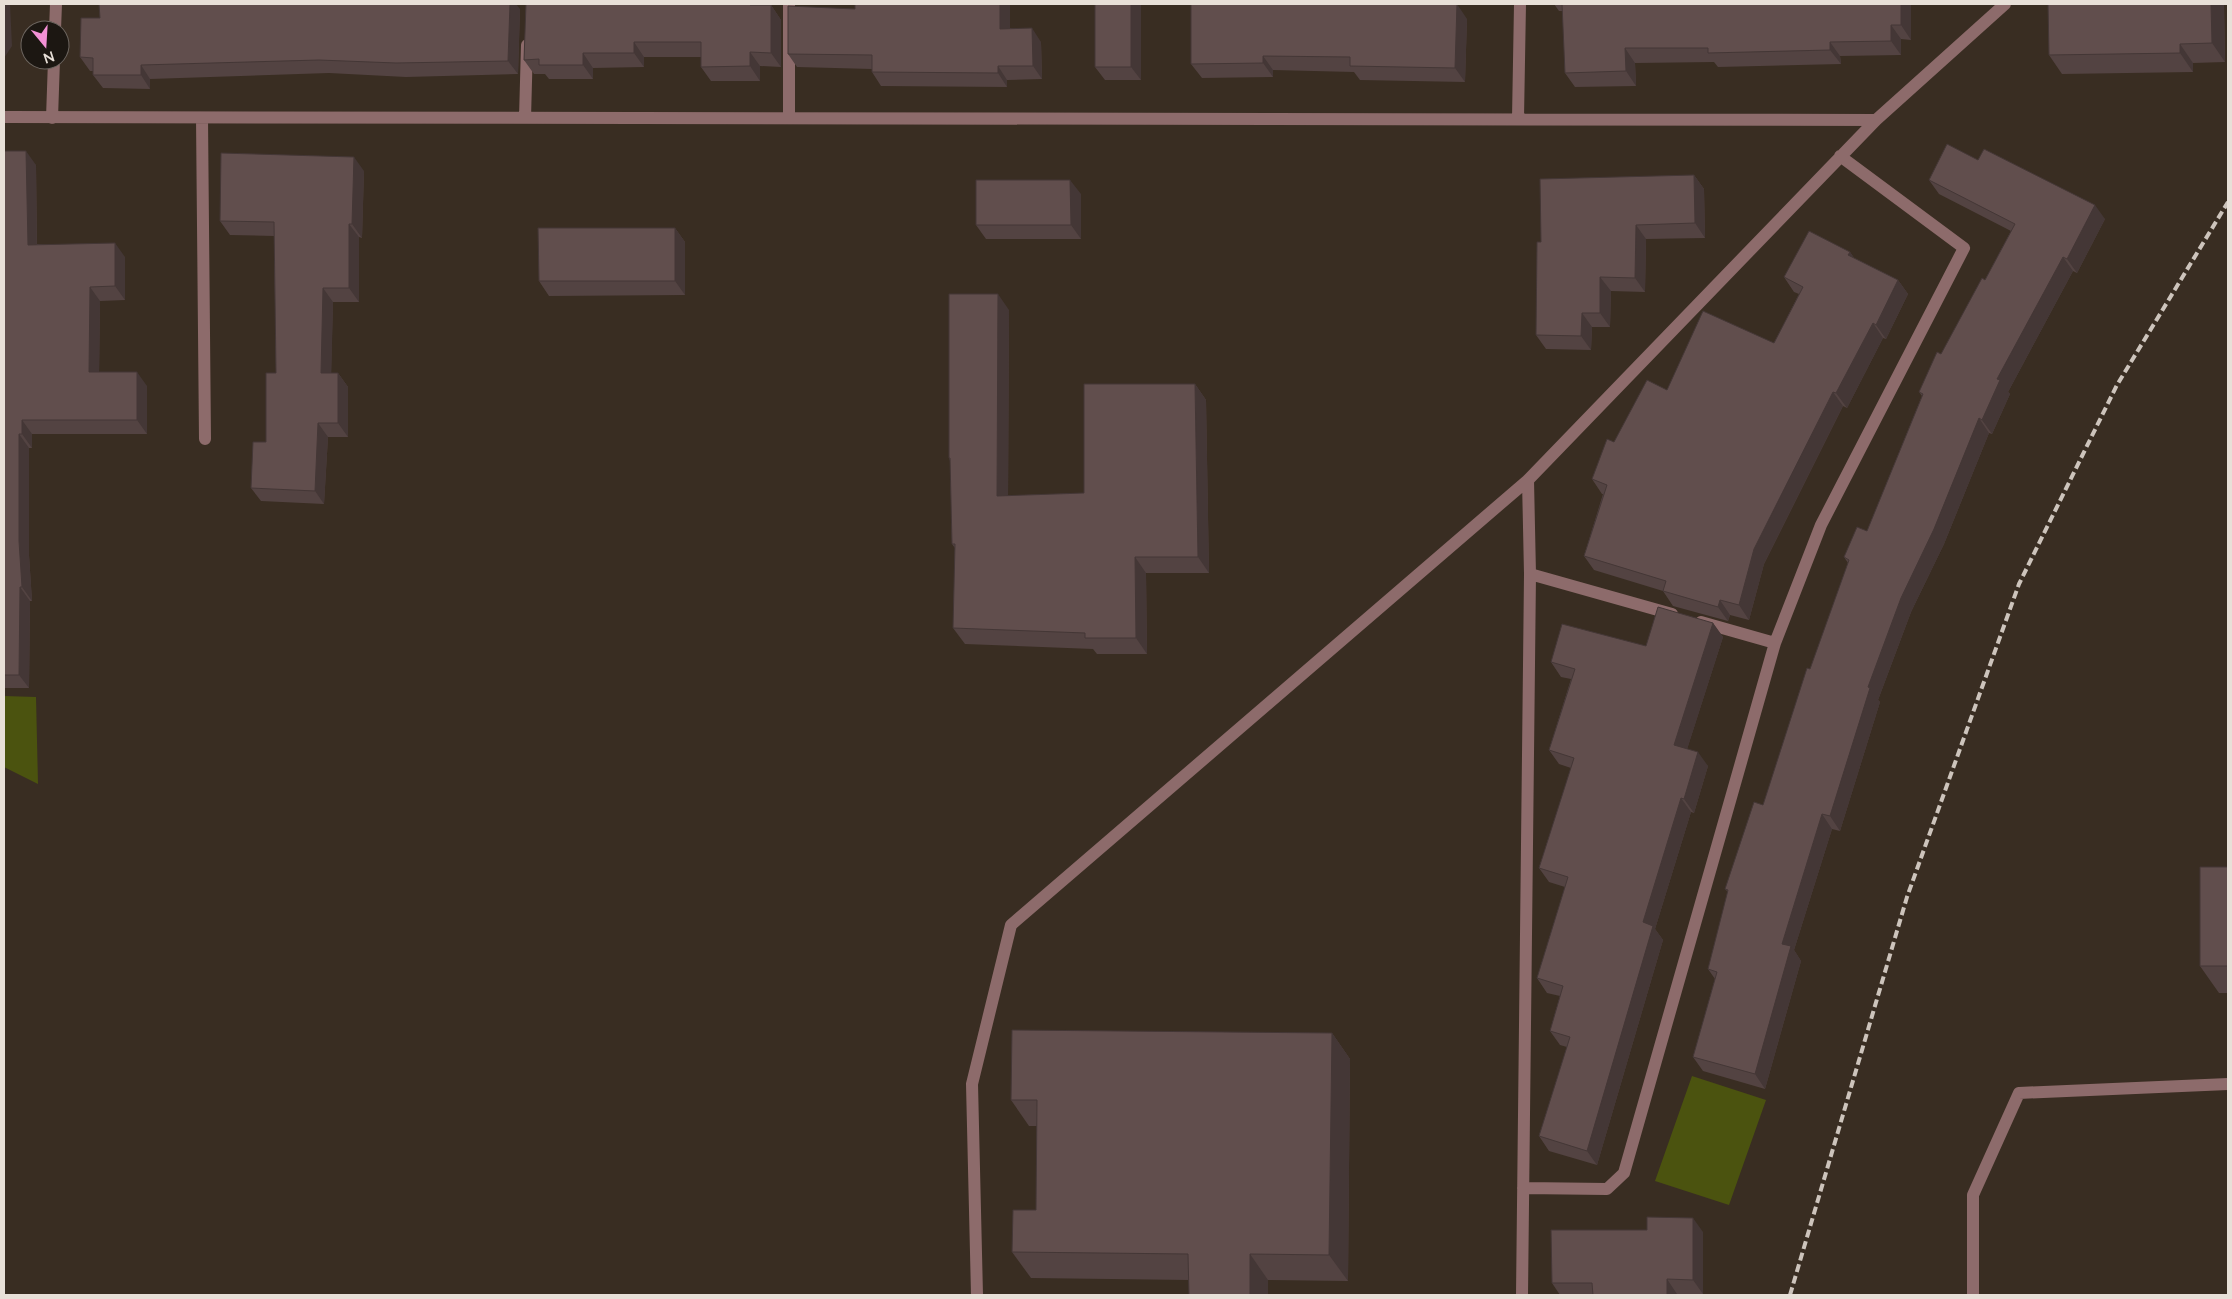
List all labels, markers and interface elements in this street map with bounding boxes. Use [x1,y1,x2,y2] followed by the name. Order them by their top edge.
[20,20,70,70] north arrow
[41,48,57,68] text: N

